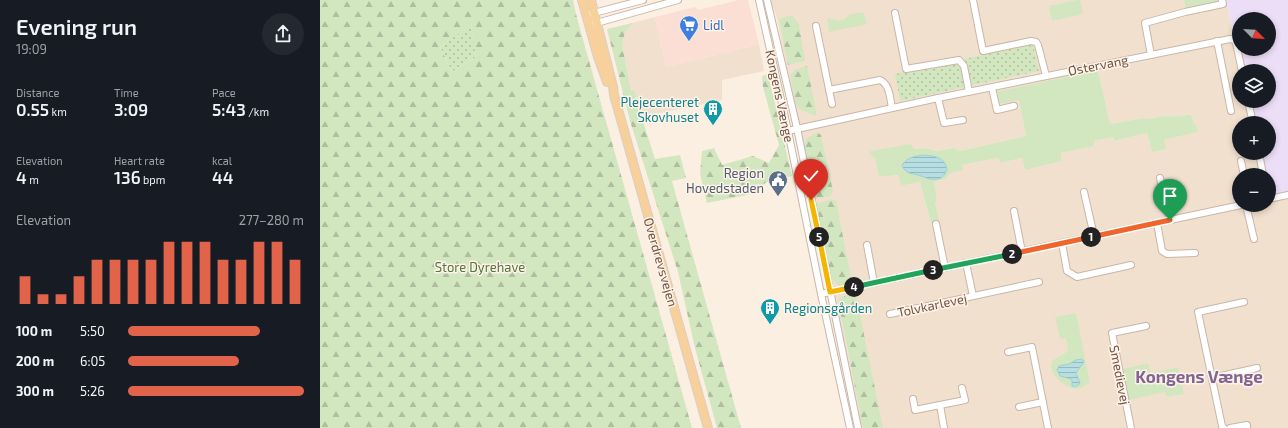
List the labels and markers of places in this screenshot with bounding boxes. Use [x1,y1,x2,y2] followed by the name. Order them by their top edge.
[678,14,700,42] supermarket icon: Lidl
[703,17,724,33] place label: Lidl
[621,94,699,125] place label: Plejecenteret Skovhuset
[702,98,724,126] building icon: Plejecenteret Skovhuset
[794,159,828,200] pin
[686,165,764,196] place label: Region Hovedstaden
[767,169,789,197] public building icon: Region Hovedstaden
[1153,179,1187,220] pin
[809,227,829,247] pin: 5
[1081,227,1101,247] pin: 1
[1002,244,1022,264] pin: 2
[923,260,943,280] pin: 3
[844,277,864,297] pin: 4
[759,297,781,325] building icon: Regionsgården
[784,300,872,316] place label: Regionsgården

